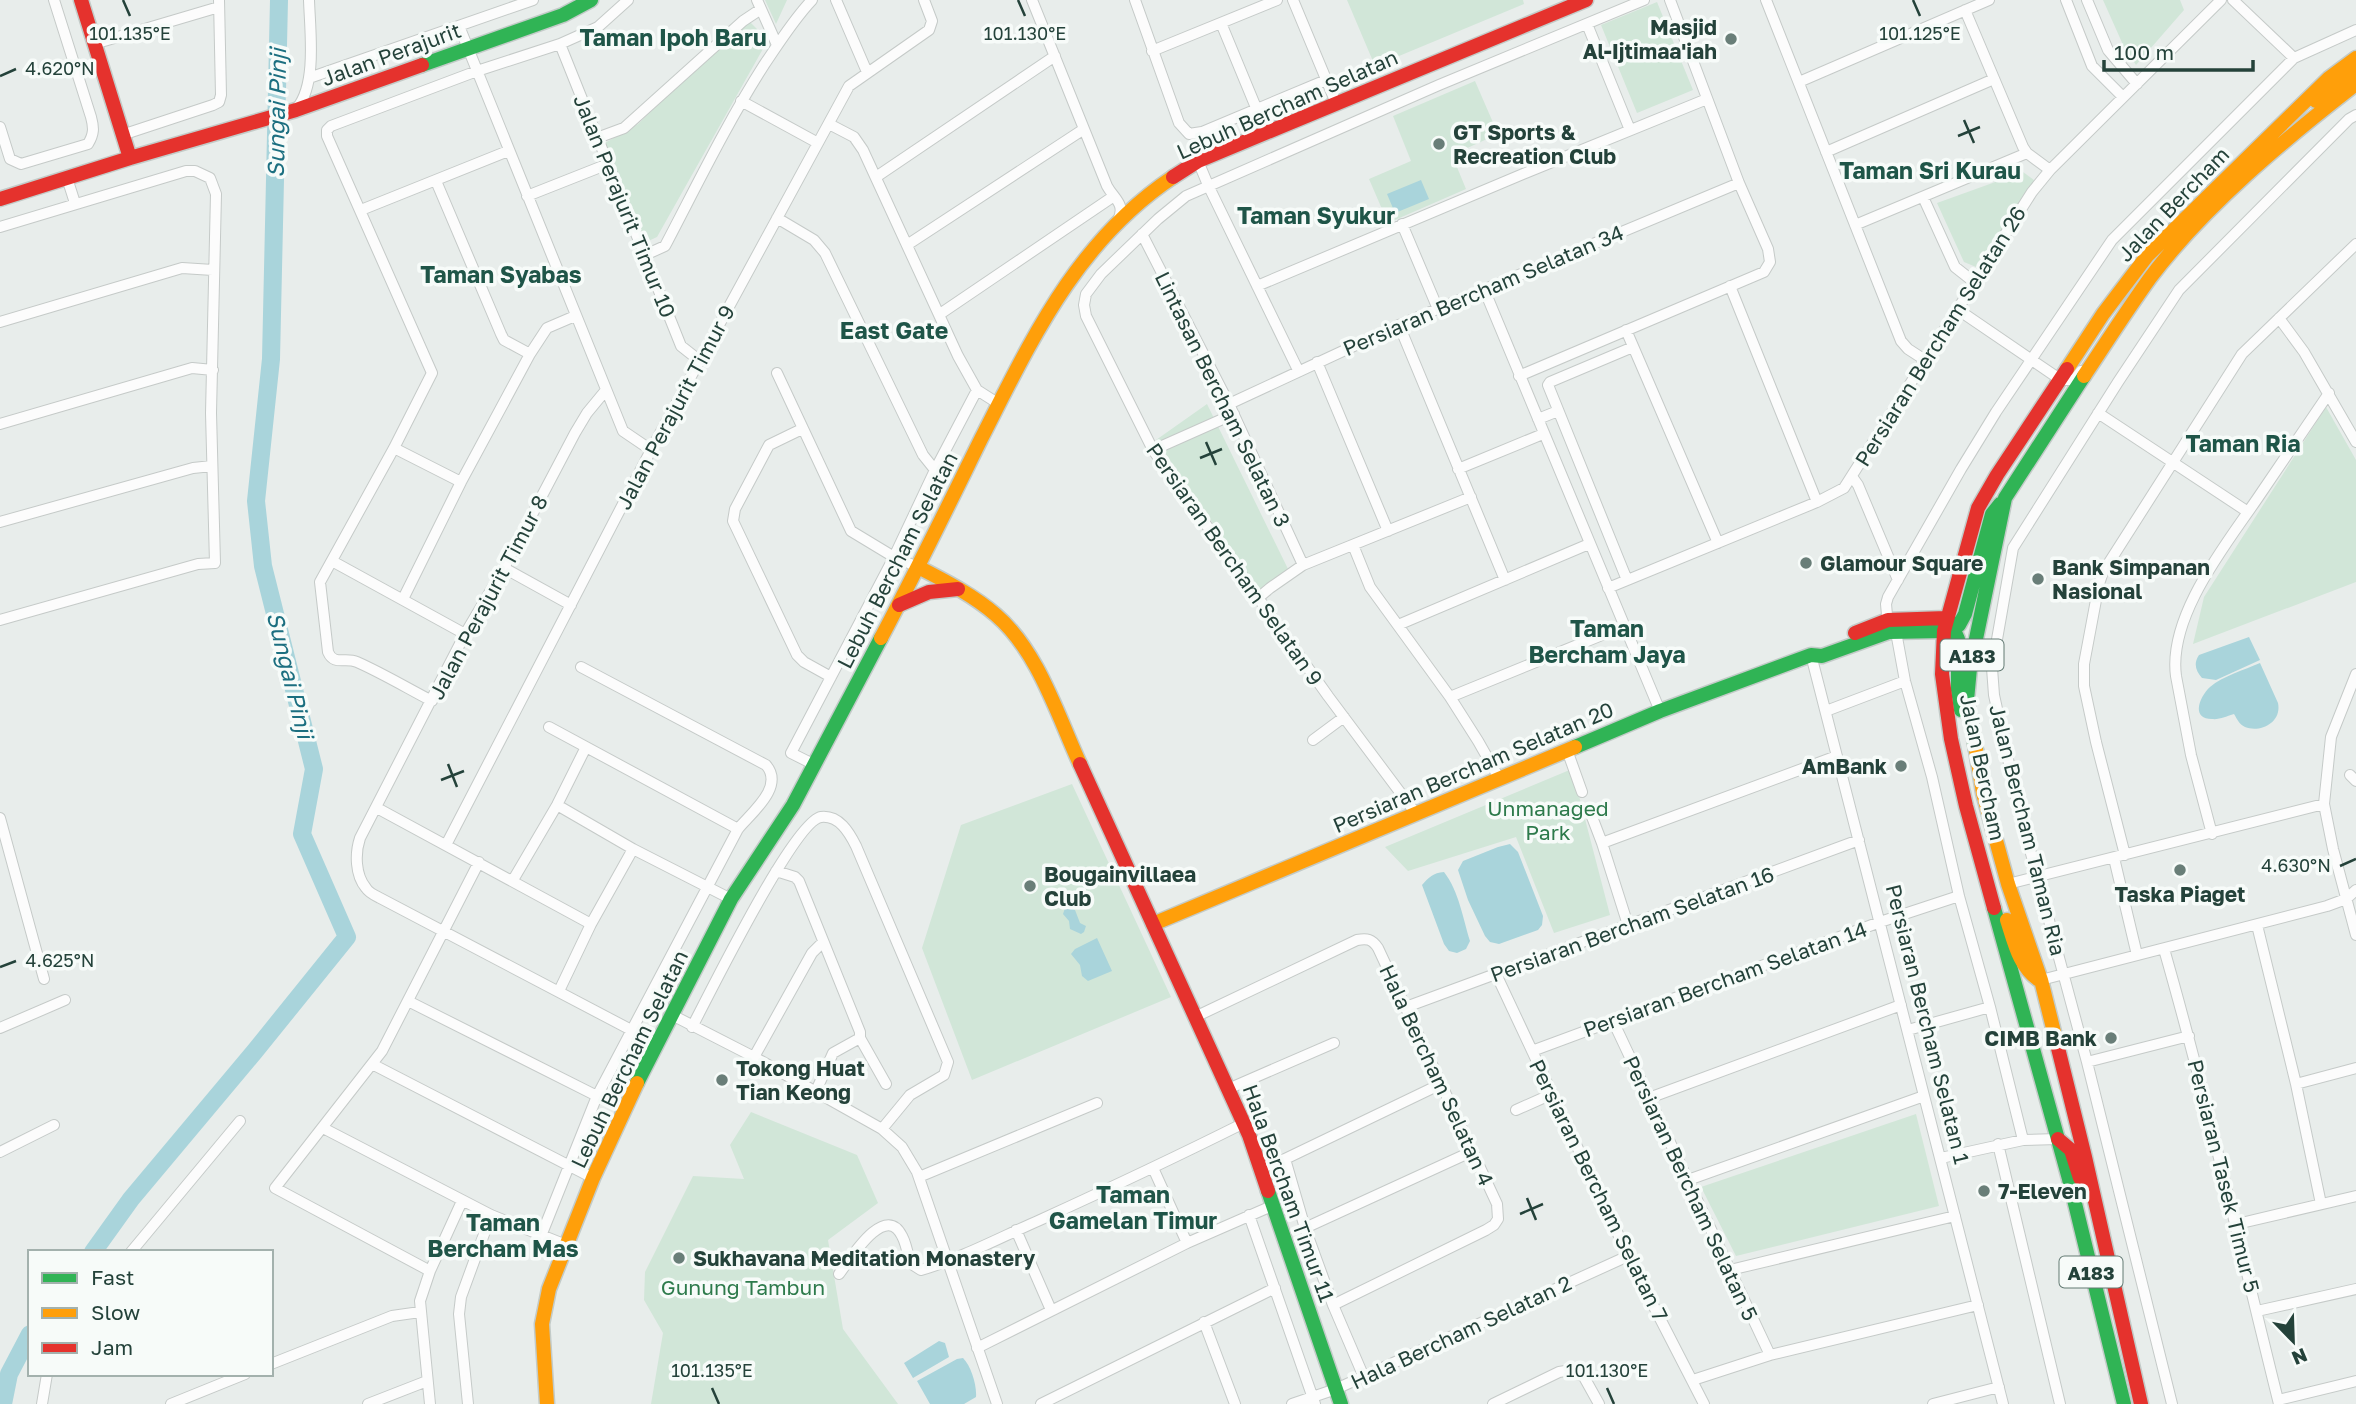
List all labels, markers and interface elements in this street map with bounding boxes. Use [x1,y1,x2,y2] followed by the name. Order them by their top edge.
[1583,14,1717,64] place label: Masjid Al-Ijtimaa'iah
[318,17,464,91] street label: Jalan Perajurit
[89,22,171,44] text: 101.135°E
[984,22,1066,44] text: 101.130°E
[1879,22,1961,44] text: 101.125°E
[579,23,767,51] district label: Taman Ipoh Baru
[2104,28,2253,72] scale bar
[1723,31,1739,47] marker: Masjid Al-Ijtimaa'iah
[2114,39,2174,65] text: 100 m
[1172,43,1402,165] street label: Lebuh Bercham Selatan
[261,45,291,178] water label: Sungai Pinji
[25,57,95,79] text: 4.620°N
[568,91,682,321] street label: Jalan Perajurit Timur 10
[1453,119,1616,169] place label: GT Sports & Recreation Club
[1431,136,1447,152] marker: GT Sports & Recreation Club
[2112,141,2234,267] street label: Jalan Bercham
[1839,156,2021,184] district label: Taman Sri Kurau
[1237,201,1395,229] district label: Taman Syukur
[1849,201,2031,471] street label: Persiaran Bercham Selatan 26
[1339,219,1627,361] street label: Persiaran Bercham Selatan 34
[420,260,582,288] district label: Taman Syabas
[1150,267,1296,531] street label: Lintasan Bercham Selatan 3
[610,300,740,514] street label: Jalan Perajurit Timur 9
[840,316,948,344] district label: East Gate
[2185,429,2301,457] district label: Taman Ria
[1141,438,1329,690] street label: Persiaran Bercham Selatan 9
[831,448,963,672] street label: Lebuh Bercham Selatan
[423,490,553,704] street label: Jalan Perajurit Timur 8
[1820,550,1984,576] place label: Glamour Square
[2052,554,2210,604] place label: Bank Simpanan Nasional
[1798,555,1814,571] marker: Glamour Square
[2030,571,2046,587] marker: Bank Simpanan Nasional
[262,609,321,744] water label: Sungai Pinji
[1528,614,1686,668] district label: Taman Bercham Jaya
[1940,640,2004,670] road number: A183
[1955,691,2011,843] street label: Jalan Bercham
[1329,696,1617,838] street label: Persiaran Bercham Selatan 20
[1984,702,2072,958] street label: Jalan Bercham Taman Ria
[1802,753,1887,779] place label: AmBank
[1893,758,1909,774] marker: AmBank
[1487,795,1609,845] park label: Unmanaged Park
[2261,854,2331,876] text: 4.630°N
[1487,860,1777,988] street label: Persiaran Bercham Selatan 16
[1044,861,1196,911] place label: Bougainvillaea Club
[2172,862,2188,878] marker: Taska Piaget
[1022,878,1038,894] marker: Bougainvillaea Club
[1881,881,1975,1167] street label: Persiaran Bercham Selatan 1
[2115,881,2245,907] place label: Taska Piaget
[1579,915,1871,1043] street label: Persiaran Bercham Selatan 14
[565,946,693,1172] street label: Lebuh Bercham Selatan
[26,949,94,971] text: 4.625°N
[1374,960,1500,1190] street label: Hala Bercham Selatan 4
[1984,1025,2097,1051] place label: CIMB Bank
[2103,1030,2119,1046] marker: CIMB Bank
[1618,1051,1764,1325] street label: Persiaran Bercham Selatan 5
[736,1055,865,1105] place label: Tokong Huat Tian Keong
[1524,1055,1674,1325] street label: Persiaran Bercham Selatan 7
[2182,1057,2266,1295] street label: Persiaran Tasek Timur 5
[714,1072,730,1088] marker: Tokong Huat Tian Keong
[1238,1081,1340,1305] street label: Hala Bercham Timur 11
[1998,1178,2087,1204] place label: 7-Eleven
[1049,1180,1217,1234] district label: Taman Gamelan Timur
[1976,1183,1992,1199] marker: 7-Eleven
[427,1208,579,1262] district label: Taman Bercham Mas
[693,1245,1036,1271] place label: Sukhavana Meditation Monastery
[28,1250,273,1376] legend
[671,1250,687,1266] marker: Sukhavana Meditation Monastery
[2060,1256,2122,1288] road number: A183
[91,1264,134,1290] text: Fast
[1346,1269,1576,1395] street label: Hala Bercham Selatan 2
[661,1274,825,1300] park label: Gunung Tambun
[91,1299,140,1325] text: Slow
[2258,1306,2328,1376] north arrow
[91,1334,133,1360] text: Jam
[2289,1344,2311,1371] text: N
[671,1359,753,1381] text: 101.135°E
[1566,1359,1648,1381] text: 101.130°E

